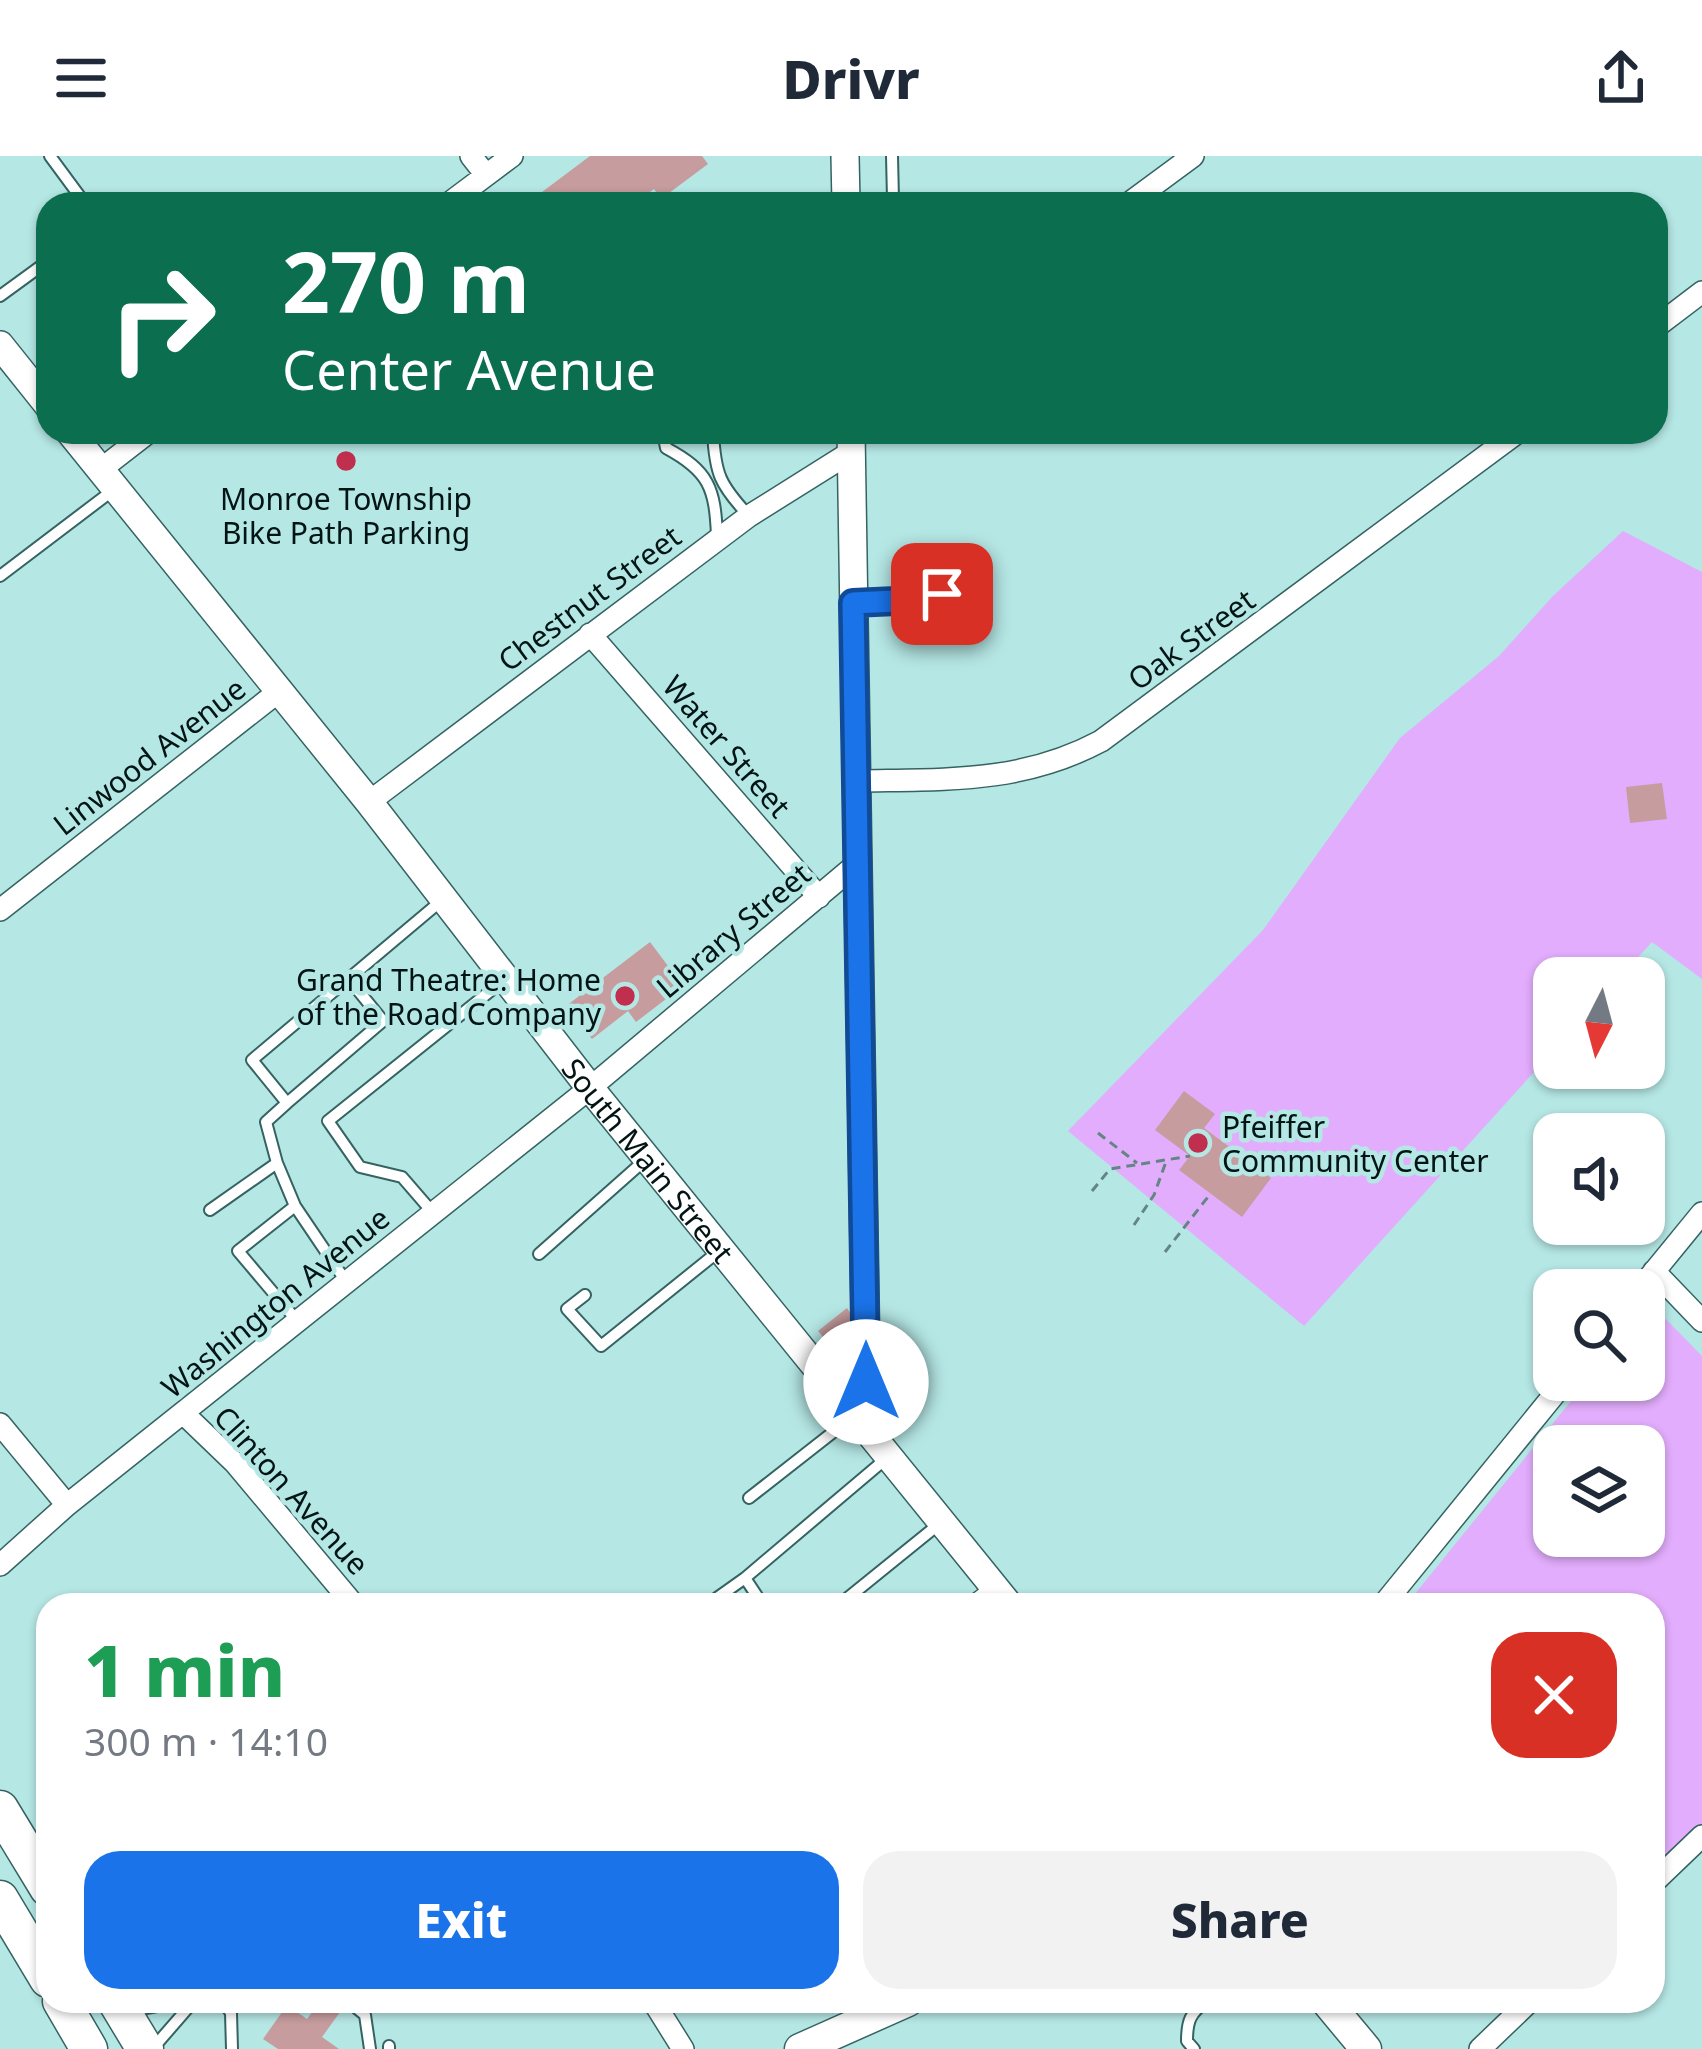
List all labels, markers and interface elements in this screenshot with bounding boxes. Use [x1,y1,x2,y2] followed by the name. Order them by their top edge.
[782,41,920,115] text: Drivr
[48,45,114,111] icon: menu
[1588,45,1654,111] icon: share
[282,223,530,338] text: 270 m
[84,240,240,396] icon: right
[282,332,656,406] text: Center Avenue
[333,448,359,474] marker: Monroe Township Bike Path Parking
[220,478,472,553] place label: Monroe Township Bike Path Parking
[489,516,689,680] street label: Chestnut Street
[891,543,993,645] pin
[909,561,975,627] icon: arrive
[1119,579,1263,699] street label: Oak Street
[654,666,800,826] street label: Water Street
[44,668,254,844] street label: Linwood Avenue
[647,853,819,1007] street label: Library Street
[1533,957,1665,1089] north arrow
[1533,957,1665,1557] map controls
[296,959,602,1034] place label: Grand Theatre: Home of the Road Company
[612,983,638,1009] marker: Grand Theatre: Home of the Road Company
[553,1049,744,1271] street label: South Main Street
[1222,1106,1489,1181] place label: Pfeiffer Community Center
[1533,1113,1665,1245] button: sound
[1185,1130,1211,1156] marker: Pfeiffer Community Center
[152,1197,398,1407] street label: Washington Avenue
[1533,1269,1665,1401] button: search
[803,1319,929,1445] position arrow
[205,1397,379,1583] street label: Clinton Avenue
[1533,1425,1665,1557] button: layers
[84,1620,285,1718] text: 1 min
[1491,1632,1617,1758] button: close
[84,1714,328,1767] text: 300 m · 14:10
[84,1851,839,1989] button: Exit
[863,1851,1617,1989] button: Share

